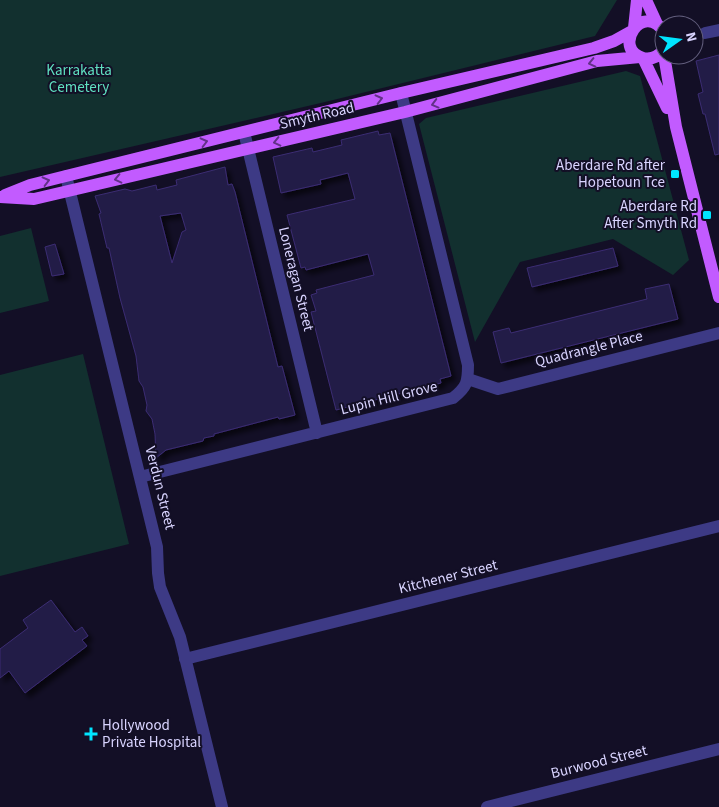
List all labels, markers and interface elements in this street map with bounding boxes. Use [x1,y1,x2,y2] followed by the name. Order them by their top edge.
[654,15,704,65] north arrow
[680,30,701,44] text: N
[587,57,596,68] one-way arrow
[46,60,112,98] park label: Karrakatta Cemetery
[374,94,383,105] one-way arrow
[278,97,356,135] street label: Smyth Road
[431,99,439,109] one-way arrow
[272,136,281,147] one-way arrow
[199,137,208,148] one-way arrow
[556,155,666,193] place label: Aberdare Rd after Hopetoun Tce
[669,168,681,180] marker: Aberdare Rd after Hopetoun Tce
[114,173,123,184] one-way arrow
[42,176,51,187] one-way arrow
[604,196,697,234] place label: Aberdare Rd After Smyth Rd
[701,209,713,221] marker: Aberdare Rd After Smyth Rd
[273,225,319,333] street label: Loneragan Street
[533,325,645,373] street label: Quadrangle Place
[338,376,440,420] street label: Lupin Hill Grove
[139,444,181,532] street label: Verdun Street
[396,555,500,599] street label: Kitchener Street
[102,715,201,753] place label: Hollywood Private Hospital
[84,727,98,741] marker: Hollywood Private Hospital
[549,740,649,784] street label: Burwood Street

